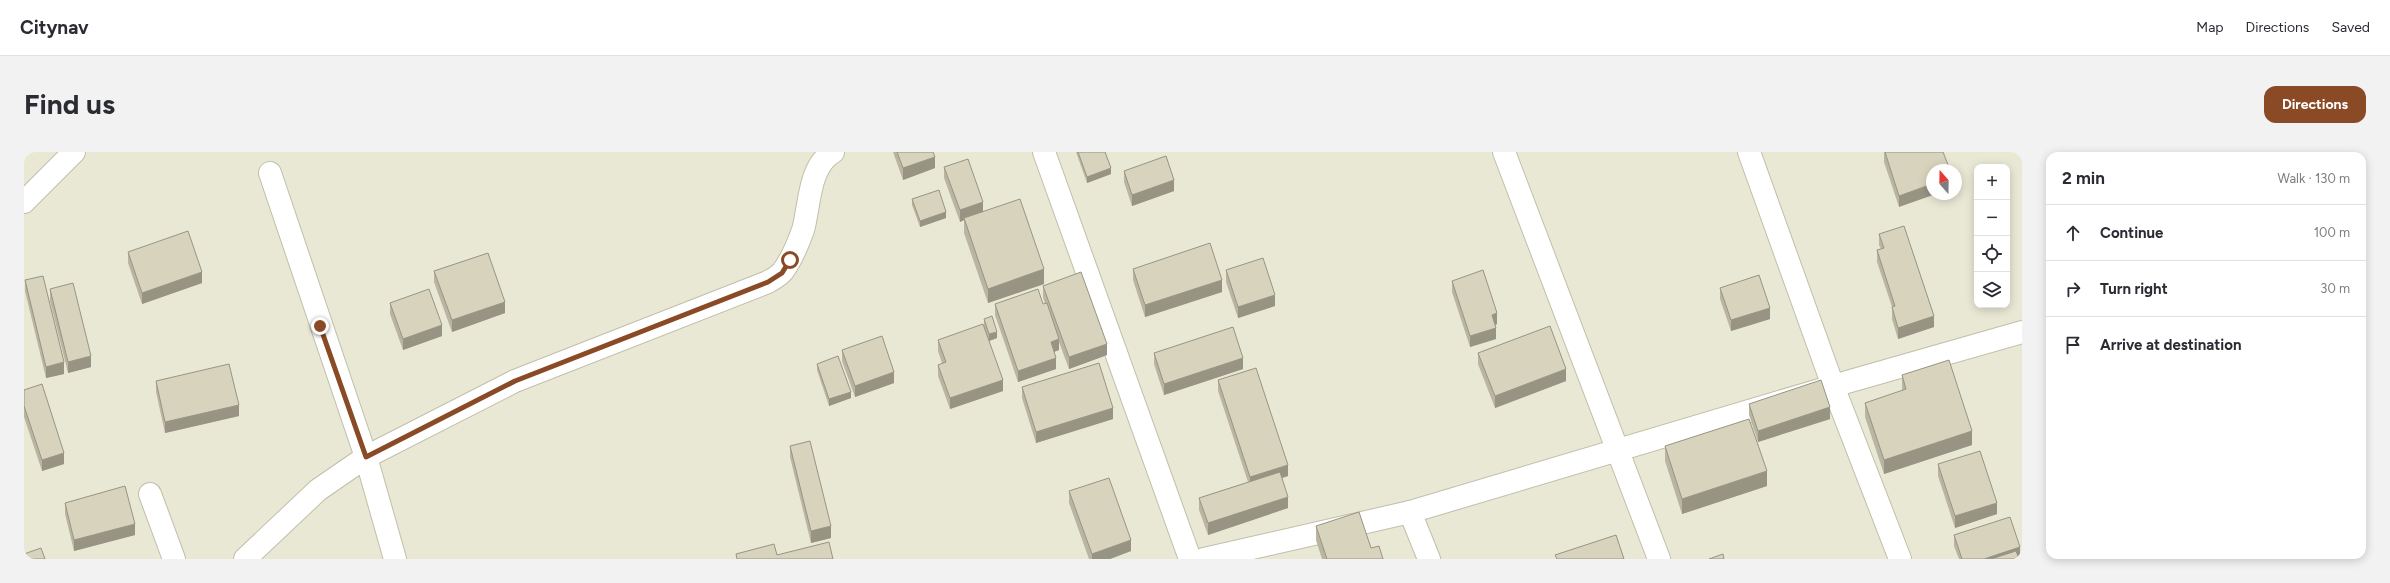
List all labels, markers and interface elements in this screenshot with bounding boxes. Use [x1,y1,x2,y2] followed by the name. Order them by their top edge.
[20,16,89,39] text: Citynav
[2196,19,2224,36] text: Map
[2246,19,2309,36] text: Directions
[2331,19,2370,36] text: Saved
[2264,86,2366,123] button: Directions
[24,87,115,121] text: Find us
[1926,164,1962,200] north arrow
[1974,164,2010,308] map controls
[1974,164,2010,200] button: +
[2062,168,2105,188] text: 2 min
[2277,171,2350,186] text: Walk · 130 m
[1974,200,2010,236] button: −
[2062,222,2084,244] icon: ahead
[2100,224,2163,242] text: Continue
[2314,225,2350,240] text: 100 m
[1974,236,2010,272] button: locate
[781,251,799,269] route start
[1974,272,2010,308] button: layers
[2062,278,2084,300] icon: right
[2100,280,2168,298] text: Turn right
[2320,281,2350,296] text: 30 m
[311,317,329,335] route end
[2062,334,2084,356] icon: arrive
[2100,336,2241,354] text: Arrive at destination

